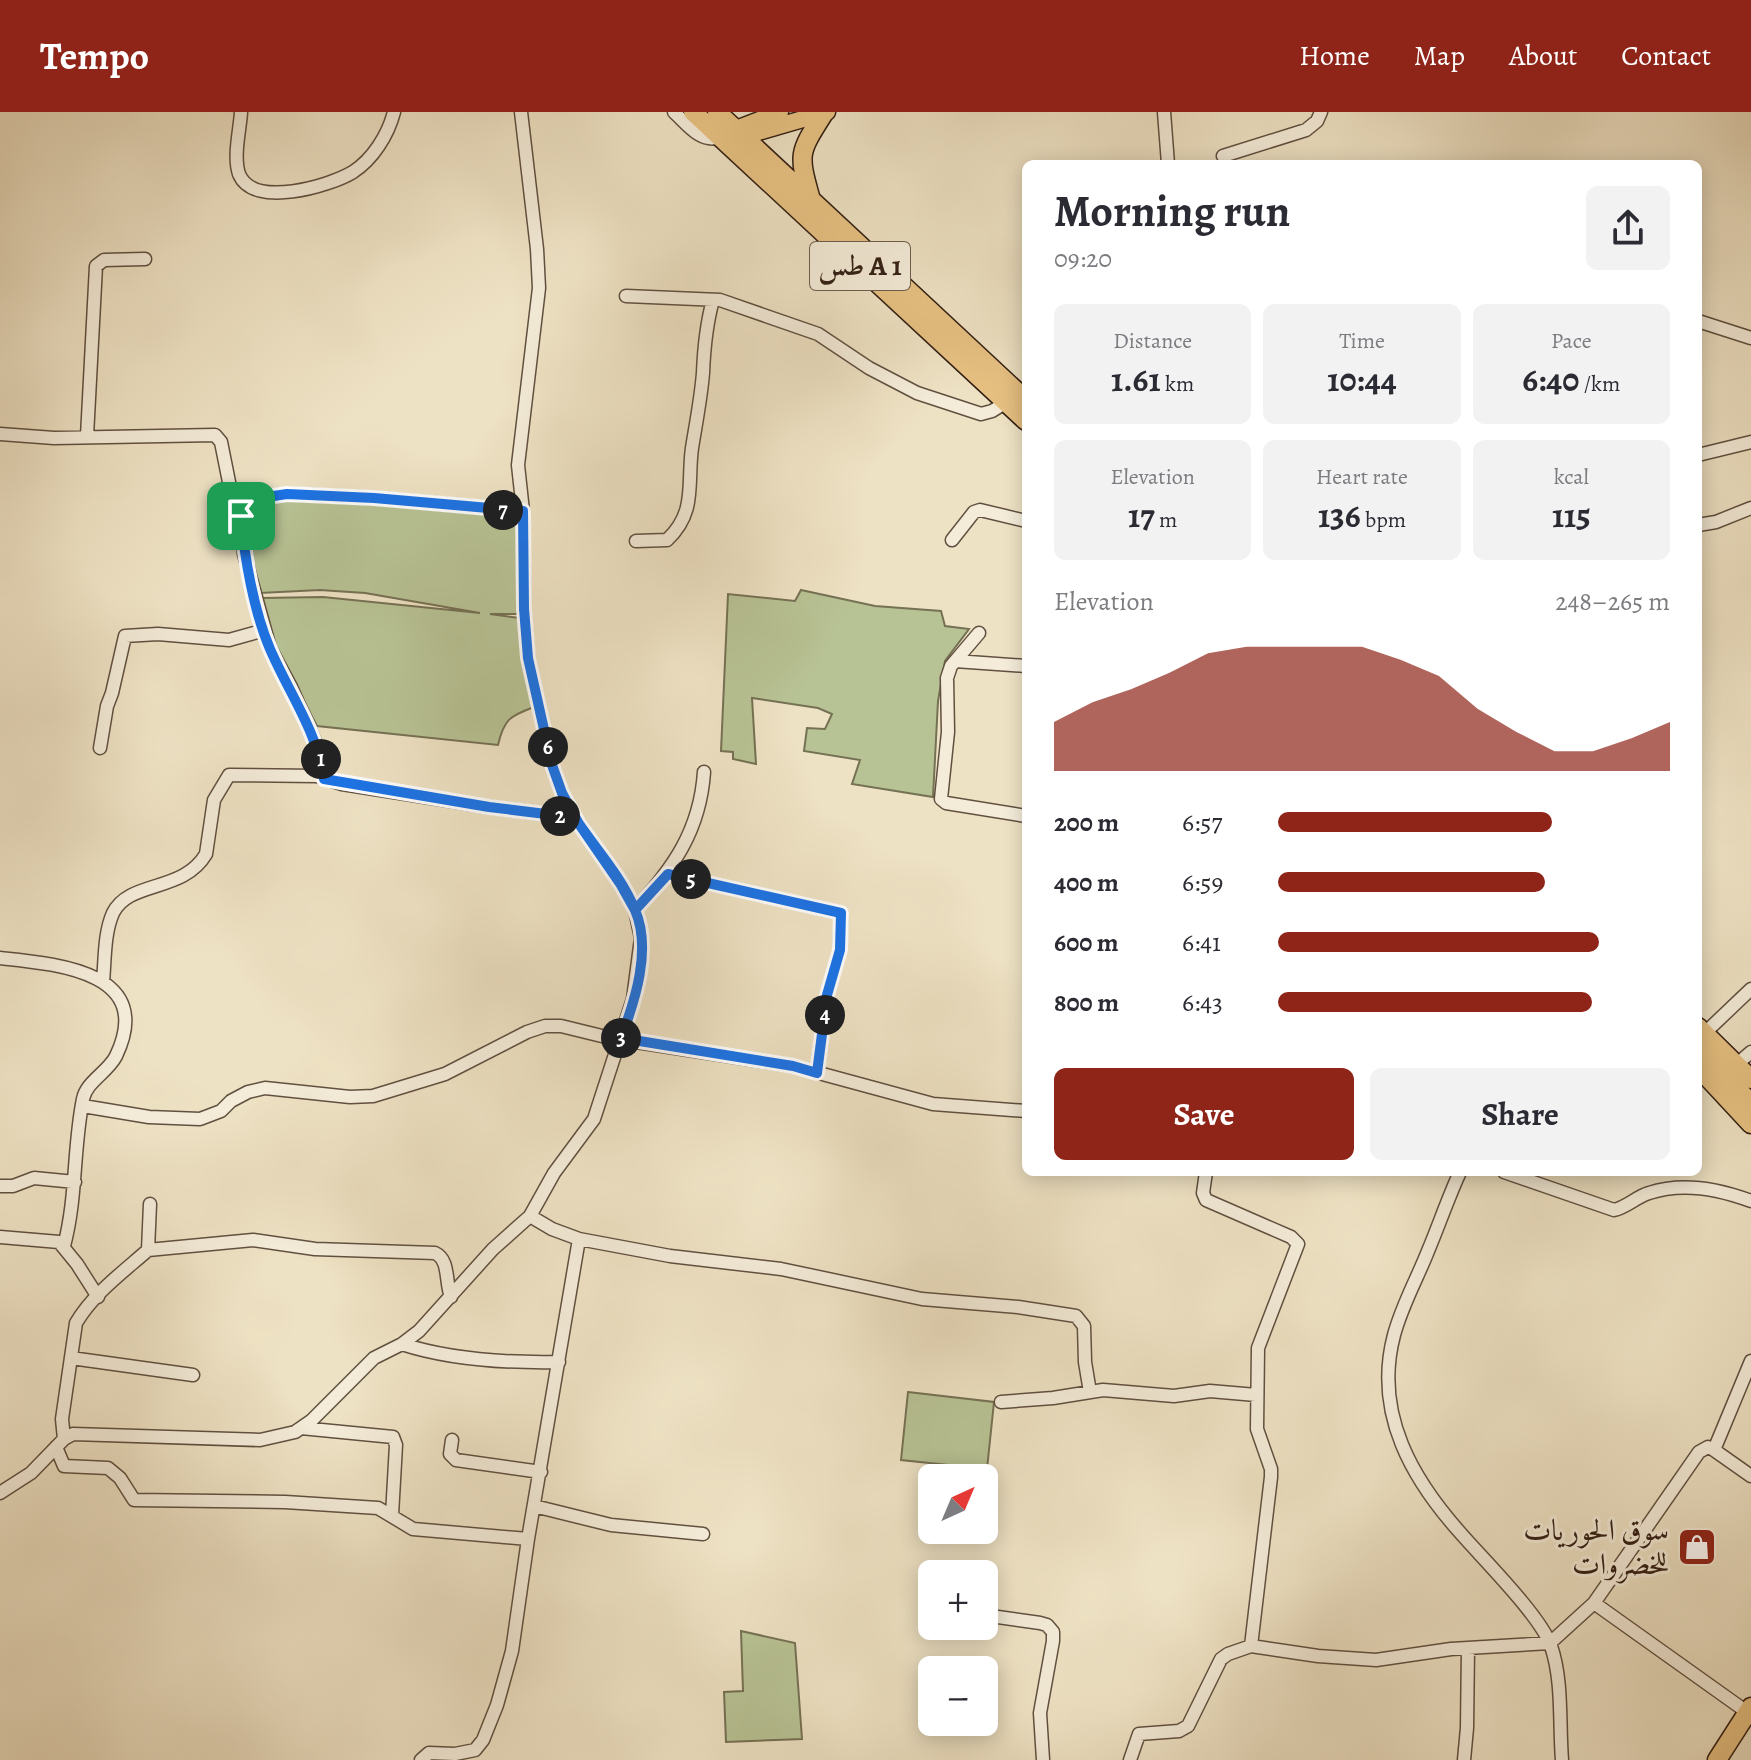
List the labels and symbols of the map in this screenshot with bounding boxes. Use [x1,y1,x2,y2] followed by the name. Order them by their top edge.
[810,242,910,290] road number: طس A 1
[207,482,275,550] pin
[483,490,523,530] pin: 7
[528,727,568,767] pin: 6
[301,739,341,779] pin: 1
[540,796,580,836] pin: 2
[671,859,711,899] pin: 5
[805,995,845,1035] pin: 4
[601,1018,641,1058] pin: 3
[918,1464,998,1544] north arrow
[1523,1510,1669,1584] place label: سوق الحوريات للخضروات
[1676,1526,1718,1568] shop icon: سوق الحوريات للخضروات

